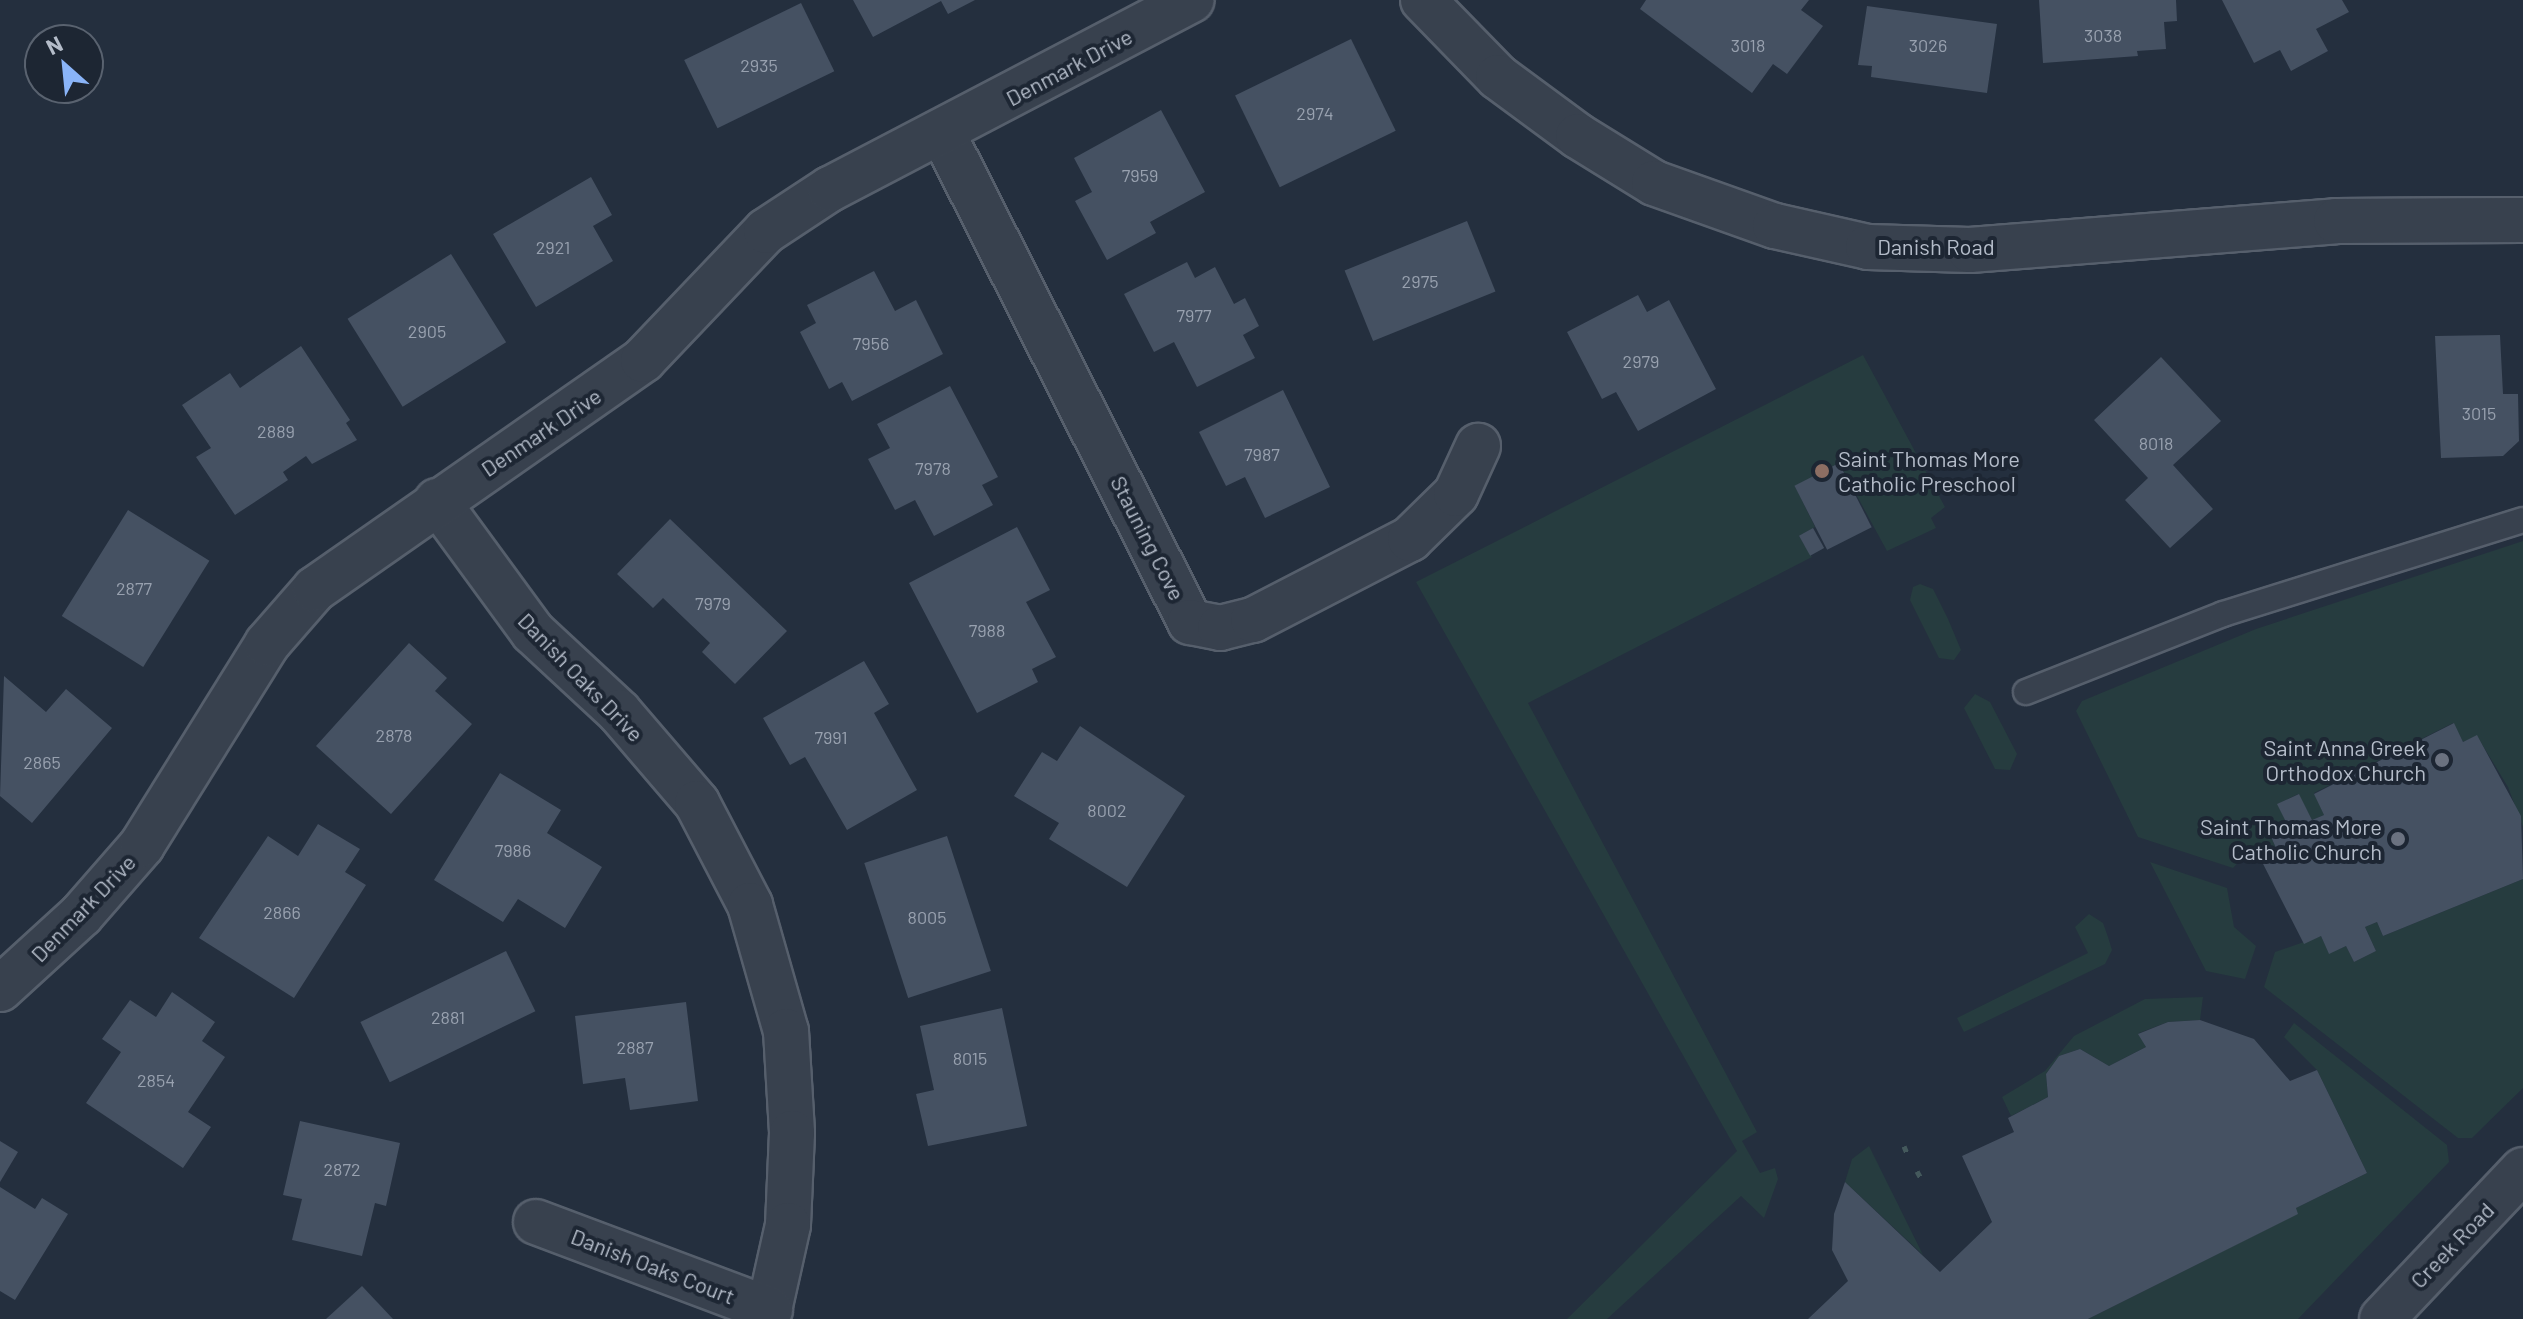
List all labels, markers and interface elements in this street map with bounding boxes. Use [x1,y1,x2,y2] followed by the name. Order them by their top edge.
[1001,23,1137,111] street label: Denmark Drive
[24,24,104,104] north arrow
[2084,24,2122,46] house number: 3038
[42,29,66,59] text: N
[1731,34,1765,56] house number: 3018
[1909,34,1947,56] house number: 3026
[740,54,778,76] house number: 2935
[1296,102,1334,124] house number: 2974
[1122,164,1158,186] house number: 7959
[1877,234,1995,260] street label: Danish Road
[536,236,570,258] house number: 2921
[1402,270,1438,292] house number: 2975
[1177,304,1211,326] house number: 7977
[408,320,446,342] house number: 2905
[853,332,889,354] house number: 7956
[1623,350,1659,372] house number: 2979
[476,382,606,482] street label: Denmark Drive
[2462,402,2496,424] house number: 3015
[257,420,295,442] house number: 2889
[2139,432,2173,454] house number: 8018
[1244,443,1280,465] house number: 7987
[1838,445,2020,496] place label: Saint Thomas More Catholic Preschool
[915,457,951,479] house number: 7978
[1813,462,1831,480] marker: Saint Thomas More Catholic Preschool
[1105,471,1191,605] street label: Stauning Cove
[116,577,152,599] house number: 2877
[695,592,731,614] house number: 7979
[513,607,649,747] street label: Danish Oaks Drive
[969,619,1005,641] house number: 7988
[376,724,412,746] house number: 2878
[814,726,848,748] house number: 7991
[2264,734,2426,786] place label: Saint Anna Greek Orthodox Church
[23,751,61,773] house number: 2865
[2433,751,2451,769] marker: Saint Anna Greek Orthodox Church
[1087,799,1127,821] house number: 8002
[2200,813,2382,864] place label: Saint Thomas More Catholic Church
[2389,830,2407,848] marker: Saint Thomas More Catholic Church
[495,839,531,861] house number: 7986
[25,849,141,967] street label: Denmark Drive
[263,901,301,923] house number: 2866
[908,906,946,928] house number: 8005
[431,1006,465,1028] house number: 2881
[617,1036,653,1058] house number: 2887
[953,1047,987,1069] house number: 8015
[137,1069,175,1091] house number: 2854
[323,1158,361,1180] house number: 2872
[2405,1197,2499,1293] street label: Creek Road
[567,1223,739,1309] street label: Danish Oaks Court

